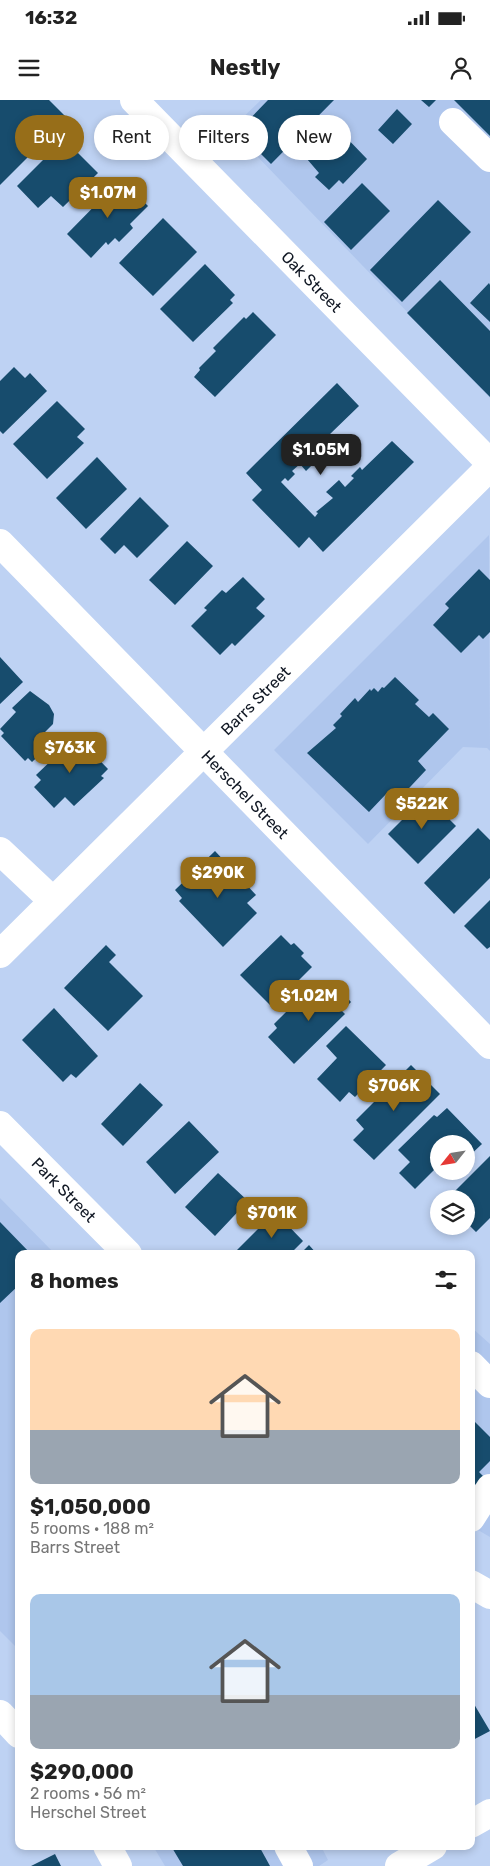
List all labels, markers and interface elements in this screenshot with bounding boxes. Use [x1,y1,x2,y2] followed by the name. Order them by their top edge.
[25,6,77,29] text: 16:32
[15,54,43,82] icon: menu
[210,54,280,81] text: Nestly
[447,54,475,82] icon: person
[15,115,84,160] chip: Buy
[94,115,169,160] chip: Rent
[179,115,268,160] chip: Filters
[278,115,351,160] chip: New
[67,176,149,219] pin: $1.07M
[80,183,136,202] text: $1.07M
[277,247,346,316] street label: Oak Street
[280,434,362,476] pin: $1.05M
[292,440,350,459] text: $1.05M
[217,662,294,739] street label: Barrs Street
[35,732,105,774] pin: $763K
[44,738,96,757] text: $763K
[197,746,292,843] street label: Herschel Street
[387,788,457,830] pin: $522K
[396,794,448,813] text: $522K
[183,856,253,899] pin: $290K
[192,863,244,882] text: $290K
[268,980,350,1022] pin: $1.02M
[280,986,338,1005] text: $1.02M
[359,1070,429,1112] pin: $706K
[368,1076,420,1095] text: $706K
[430,1135,475,1180] north arrow
[430,1135,475,1235] map controls
[28,1154,100,1226] street label: Park Street
[430,1190,475,1235] button: layers
[237,1196,307,1239] pin: $701K
[247,1203,297,1222] text: $701K
[432,1266,460,1294] icon: filters
[30,1268,119,1293] text: 8 homes
[200,1361,290,1451] icon: home
[30,1494,151,1519] text: $1,050,000
[30,1519,154,1538] text: 5 rooms · 188 m²
[30,1538,120,1557] text: Barrs Street
[200,1626,290,1716] icon: home
[30,1759,134,1784] text: $290,000
[30,1784,146,1803] text: 2 rooms · 56 m²
[30,1803,146,1822] text: Herschel Street

